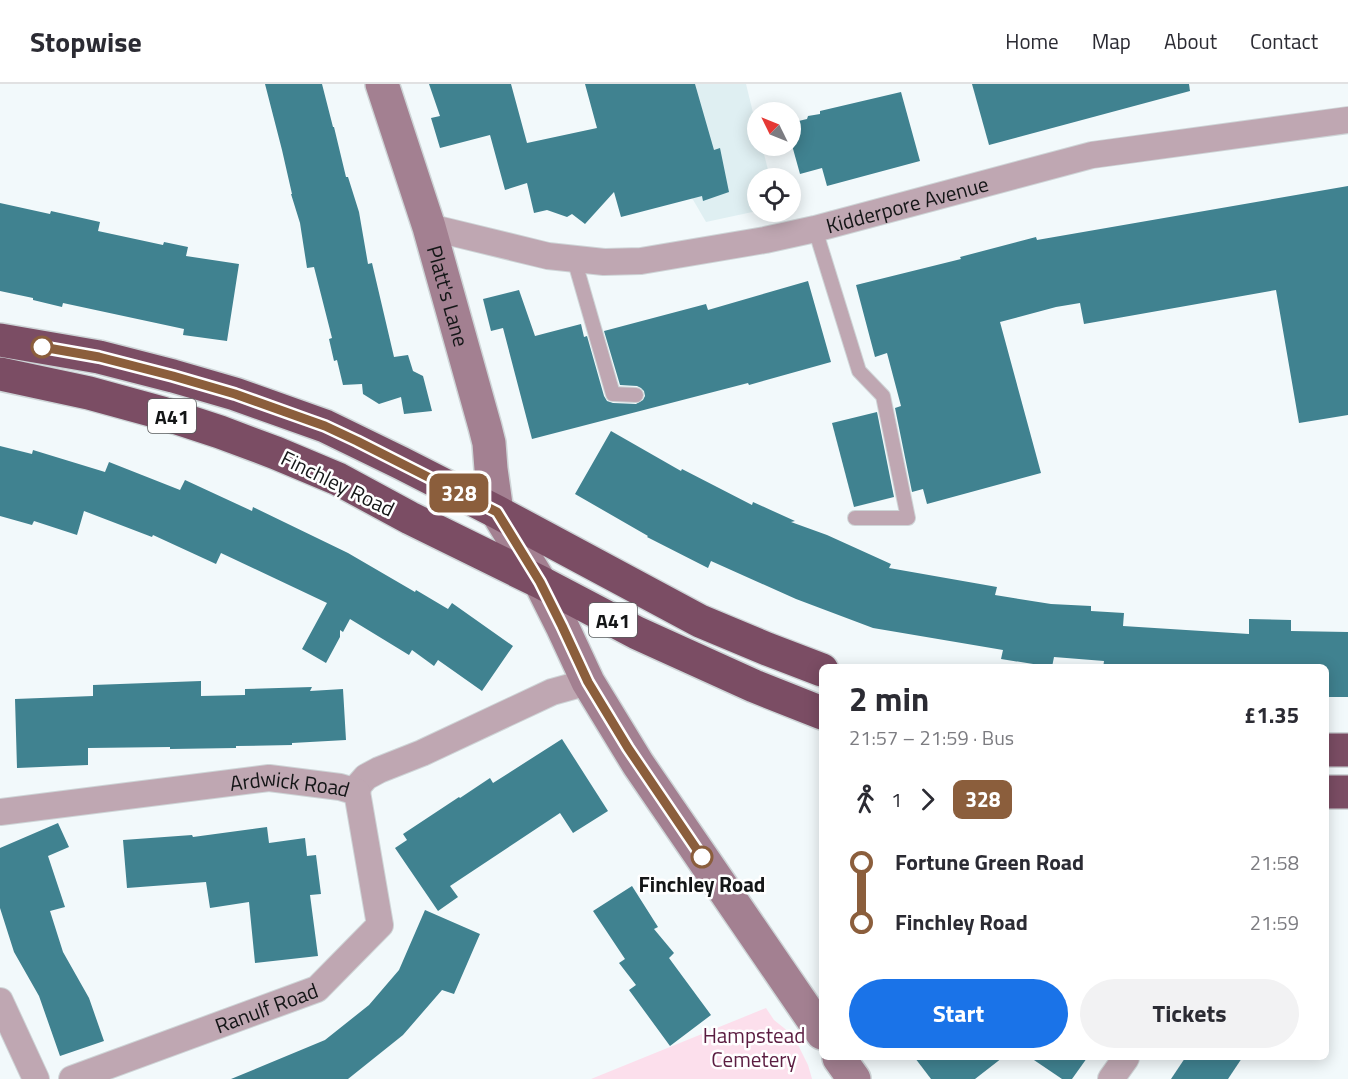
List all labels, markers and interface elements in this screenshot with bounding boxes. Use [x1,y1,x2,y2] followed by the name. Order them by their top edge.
[30,20,142,63] text: Stopwise
[1005,25,1059,57] text: Home
[1092,25,1131,57] text: Map
[1164,25,1217,57] text: About
[1250,25,1318,57] text: Contact
[747,102,801,156] north arrow
[747,102,801,222] map controls
[822,167,992,241] street label: Kidderpore Avenue
[747,168,801,222] button: locate
[419,242,478,350] street label: Platt's Lane
[31,336,53,358] unlabelled marker
[148,399,196,433] road number: A41
[276,442,400,524] street label: Finchley Road
[424,474,494,512] line badge: 328
[441,477,477,509] text: 328
[589,603,637,637] road number: A41
[849,674,929,724] text: 2 min
[1244,698,1299,732] text: £1.35
[849,722,1014,753] text: 21:57 – 21:59 · Bus
[228,761,354,805] street label: Ardwick Road
[849,783,882,816] icon: walk
[911,783,944,816] icon: forward
[965,783,1000,815] text: 328
[891,784,902,815] text: 1
[895,845,1084,879] text: Fortune Green Road
[691,846,713,868] marker: Finchley Road
[1250,847,1299,878] text: 21:58
[639,868,765,900] place label: Finchley Road
[895,905,1028,939] text: Finchley Road
[1250,907,1299,938] text: 21:59
[210,974,322,1041] street label: Ranulf Road
[849,979,1068,1048] button: Start
[1080,979,1299,1048] button: Tickets
[703,1019,805,1075] park label: Hampstead Cemetery

